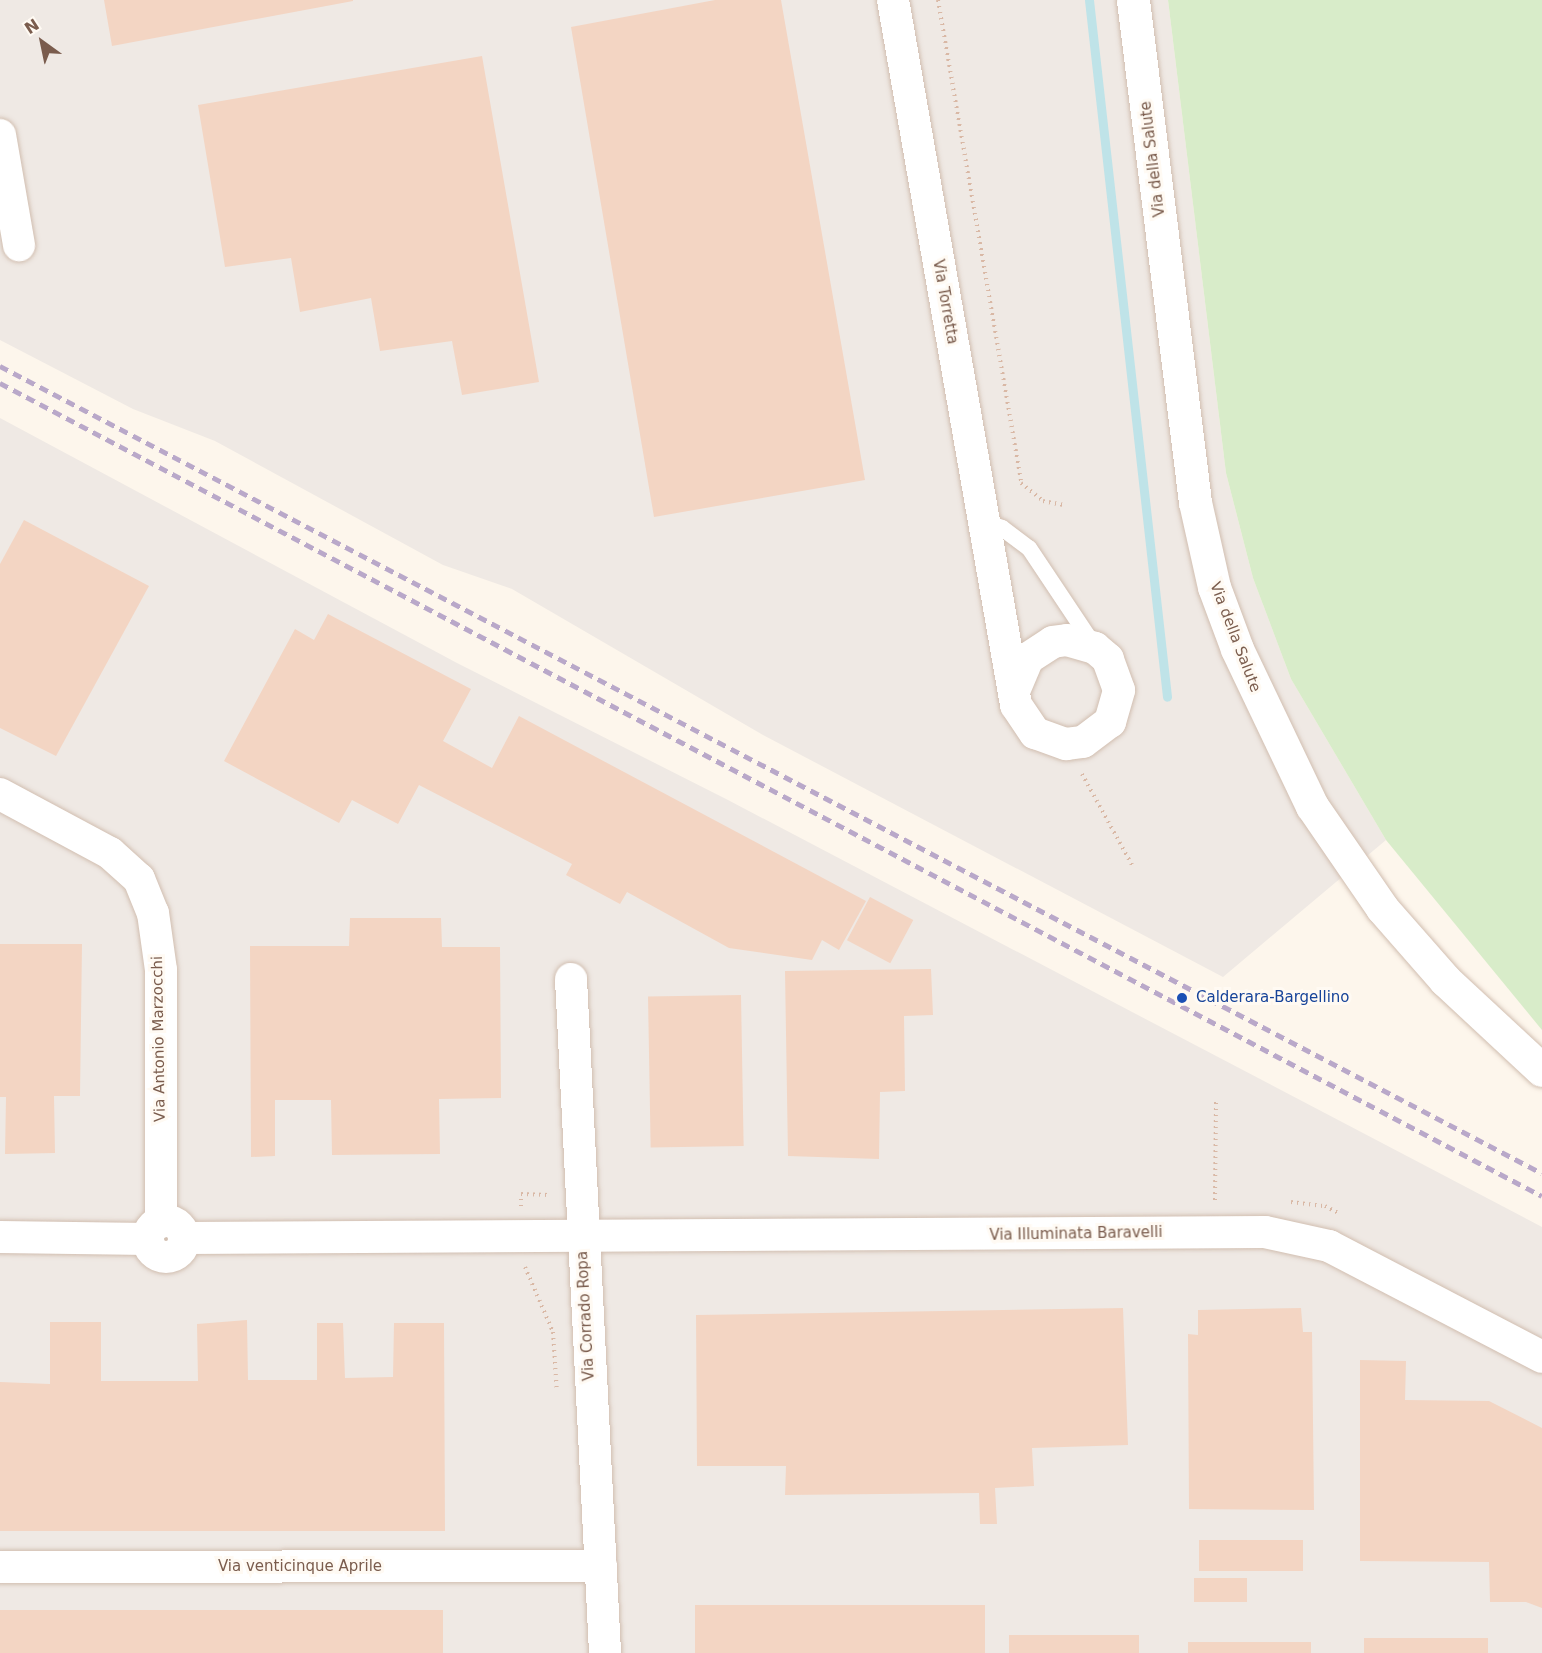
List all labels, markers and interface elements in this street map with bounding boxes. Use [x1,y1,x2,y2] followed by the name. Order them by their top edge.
[12,12,72,72] north arrow
[21,15,43,38] text: N
[1137,100,1169,218] street label: Via della Salute
[929,258,961,346] street label: Via Torretta
[1206,579,1264,695] street label: Via della Salute
[149,956,169,1122] street label: Via Antonio Marzocchi
[1173,989,1191,1007] marker: Calderara-Bargellino
[1196,989,1350,1007] place label: Calderara-Bargellino
[989,1223,1163,1245] street label: Via Illuminata Baravelli
[574,1251,598,1381] street label: Via Corrado Ropa
[218,1558,382,1576] street label: Via venticinque Aprile

